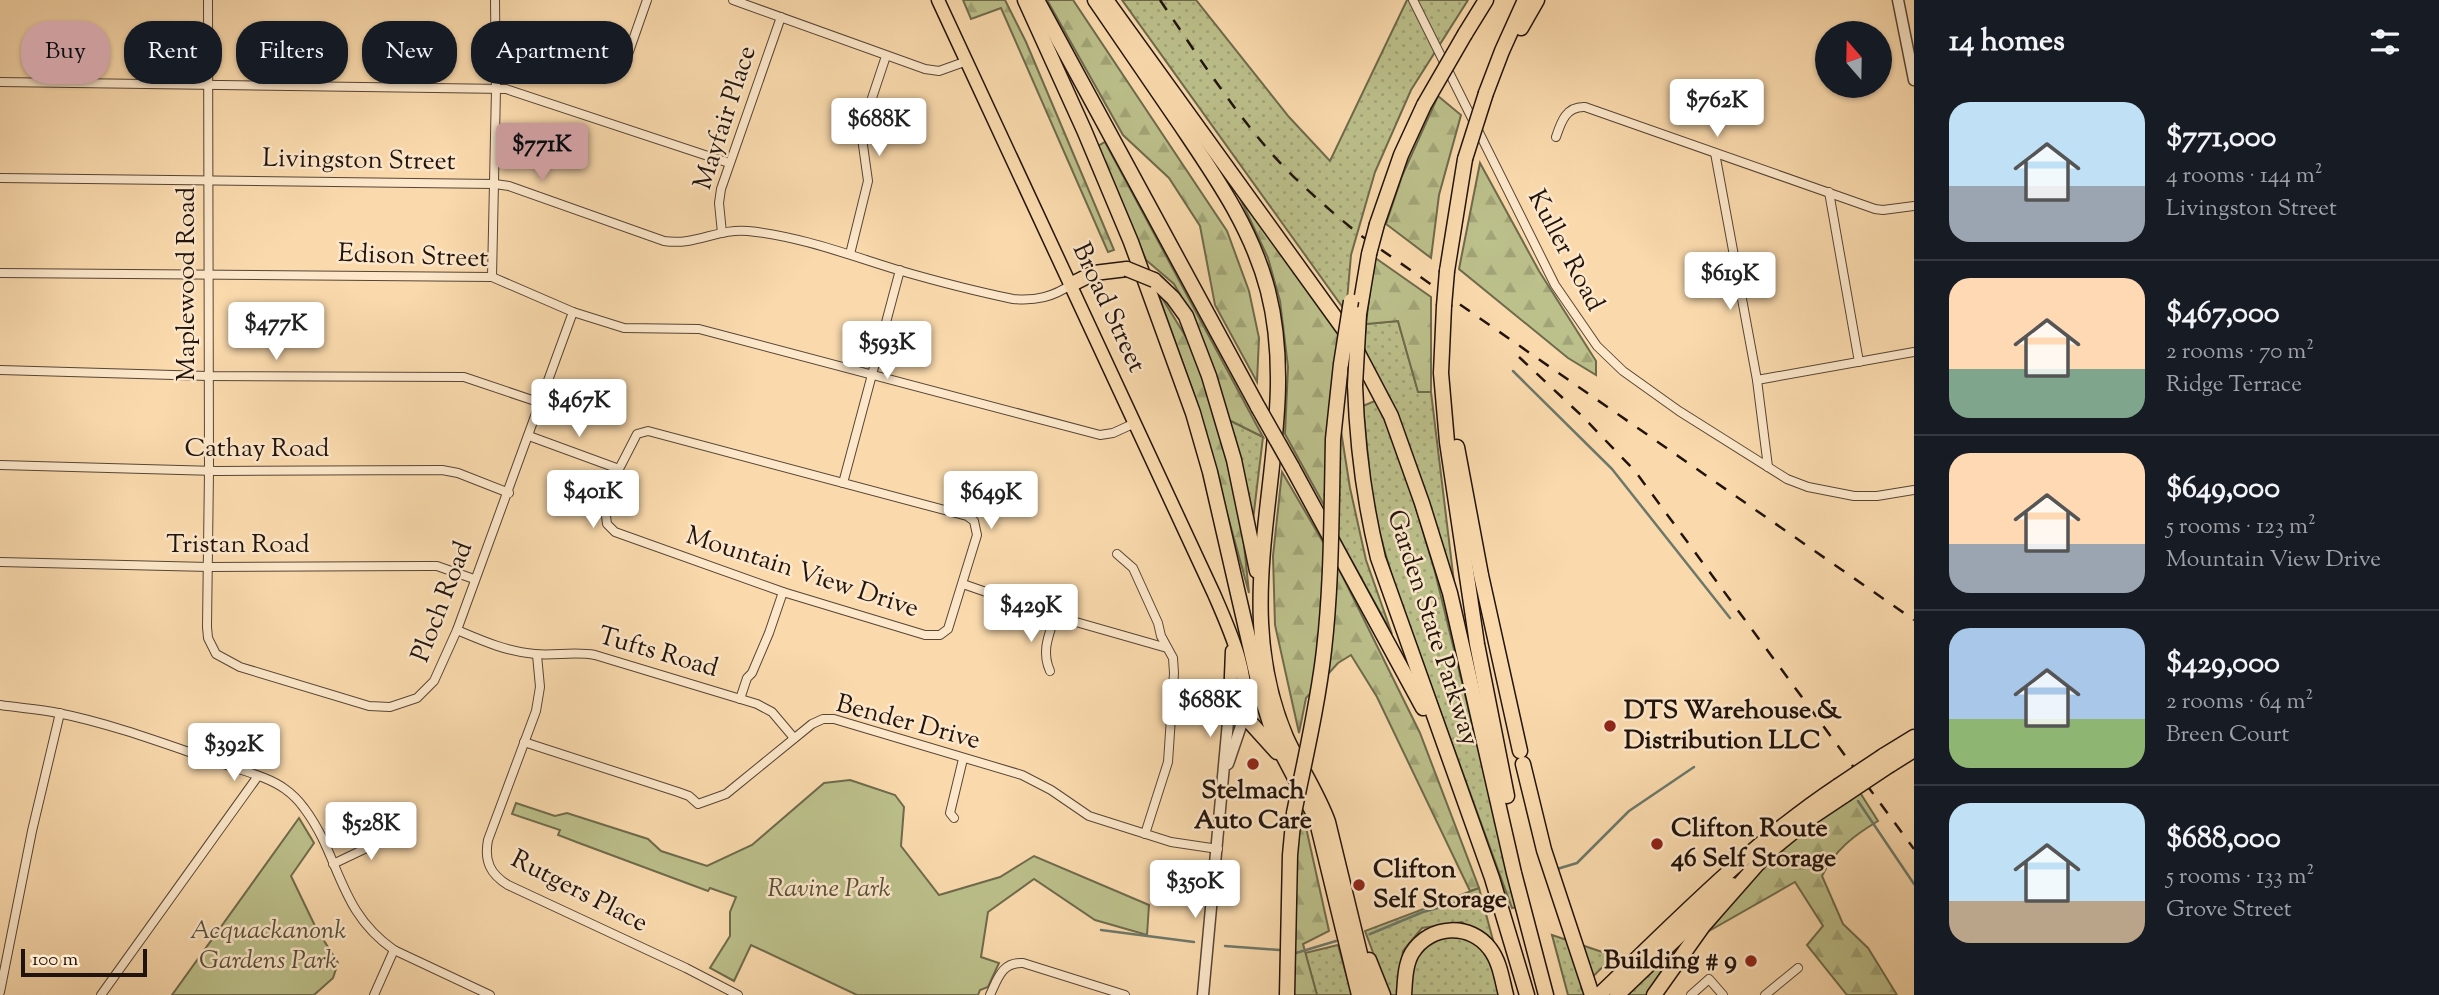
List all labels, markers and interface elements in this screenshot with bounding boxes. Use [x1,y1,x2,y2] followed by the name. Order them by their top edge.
[21,21,110,84] chip: Buy
[124,21,222,84] chip: Rent
[236,21,348,84] chip: Filters
[362,21,457,84] chip: New
[471,21,633,84] chip: Apartment
[1815,21,1892,98] north arrow
[1815,21,1892,98] map controls
[1949,21,2065,64] text: 14 homes
[2366,23,2404,61] icon: filters
[685,41,767,195] street label: Mayfair Place
[1668,80,1766,139] pin: $762K
[1686,85,1748,118] text: $762K
[830,99,928,158] pin: $688K
[847,104,911,137] text: $688K
[2166,117,2277,160] text: $771,000
[493,124,591,183] pin: $771K
[512,129,572,162] text: $771K
[2005,130,2089,214] icon: home
[262,141,456,181] street label: Livingston Street
[2166,160,2323,193] text: 4 rooms · 144 m²
[1517,184,1613,319] street label: Kuller Road
[169,186,206,381] street label: Maplewood Road
[2166,193,2337,226] text: Livingston Street
[337,236,489,278] street label: Edison Street
[1062,237,1154,379] street label: Broad Street
[1681,252,1779,312] pin: $619K
[1701,258,1759,291] text: $619K
[2166,293,2280,336] text: $467,000
[227,302,325,362] pin: $477K
[2005,306,2089,390] icon: home
[244,308,308,341] text: $477K
[838,322,936,381] pin: $593K
[858,327,916,360] text: $593K
[2166,336,2314,369] text: 2 rooms · 70 m²
[2166,369,2302,402] text: Ridge Terrace
[530,380,628,439] pin: $467K
[547,385,611,418] text: $467K
[184,431,330,468] street label: Cathay Road
[2166,468,2280,511] text: $649,000
[544,470,642,530] pin: $401K
[942,472,1040,531] pin: $649K
[563,476,623,509] text: $401K
[960,477,1022,510] text: $649K
[2005,481,2089,565] icon: home
[1376,505,1488,751] street label: Garden State Parkway
[2166,511,2316,544] text: 5 rooms · 123 m²
[681,518,923,628] street label: Mountain View Drive
[166,527,310,564] street label: Tristan Road
[403,536,483,668] street label: Ploch Road
[2166,544,2381,577] text: Mountain View Drive
[982,584,1080,644] pin: $429K
[1000,590,1062,623] text: $429K
[594,618,723,688] street label: Tufts Road
[2166,643,2280,686] text: $429,000
[2005,656,2089,740] icon: home
[1161,680,1259,739] pin: $688K
[1178,685,1242,718] text: $688K
[832,686,984,760] street label: Bender Drive
[2166,686,2313,719] text: 2 rooms · 64 m²
[1624,693,1842,760] place label: DTS Warehouse & Distribution LLC
[1602,718,1618,734] marker: DTS Warehouse & Distribution LLC
[2166,719,2289,752] text: Breen Court
[185,724,283,783] pin: $392K
[204,729,264,762] text: $392K
[1245,756,1261,772] marker: Stelmach Auto Care
[1194,773,1312,840] place label: Stelmach Auto Care
[322,802,420,862] pin: $528K
[341,808,401,841] text: $528K
[1670,811,1836,878] place label: Clifton Route 46 Self Storage
[2166,818,2281,861] text: $688,000
[2005,831,2089,915] icon: home
[1649,836,1665,852] marker: Clifton Route 46 Self Storage
[504,842,654,942] street label: Rutgers Place
[1373,852,1507,919] place label: Clifton Self Storage
[1146,860,1244,920] pin: $350K
[2166,861,2314,894] text: 5 rooms · 133 m²
[1166,866,1224,899] text: $350K
[767,871,891,908] park label: Ravine Park
[1351,877,1367,893] marker: Clifton Self Storage
[2166,894,2292,927] text: Grove Street
[190,913,347,980] park label: Acquackanonk Gardens Park
[1604,943,1737,980] place label: Building # 9
[21,946,147,978] scale bar
[32,947,78,974] text: 100 m
[1743,953,1759,969] marker: Building # 9

